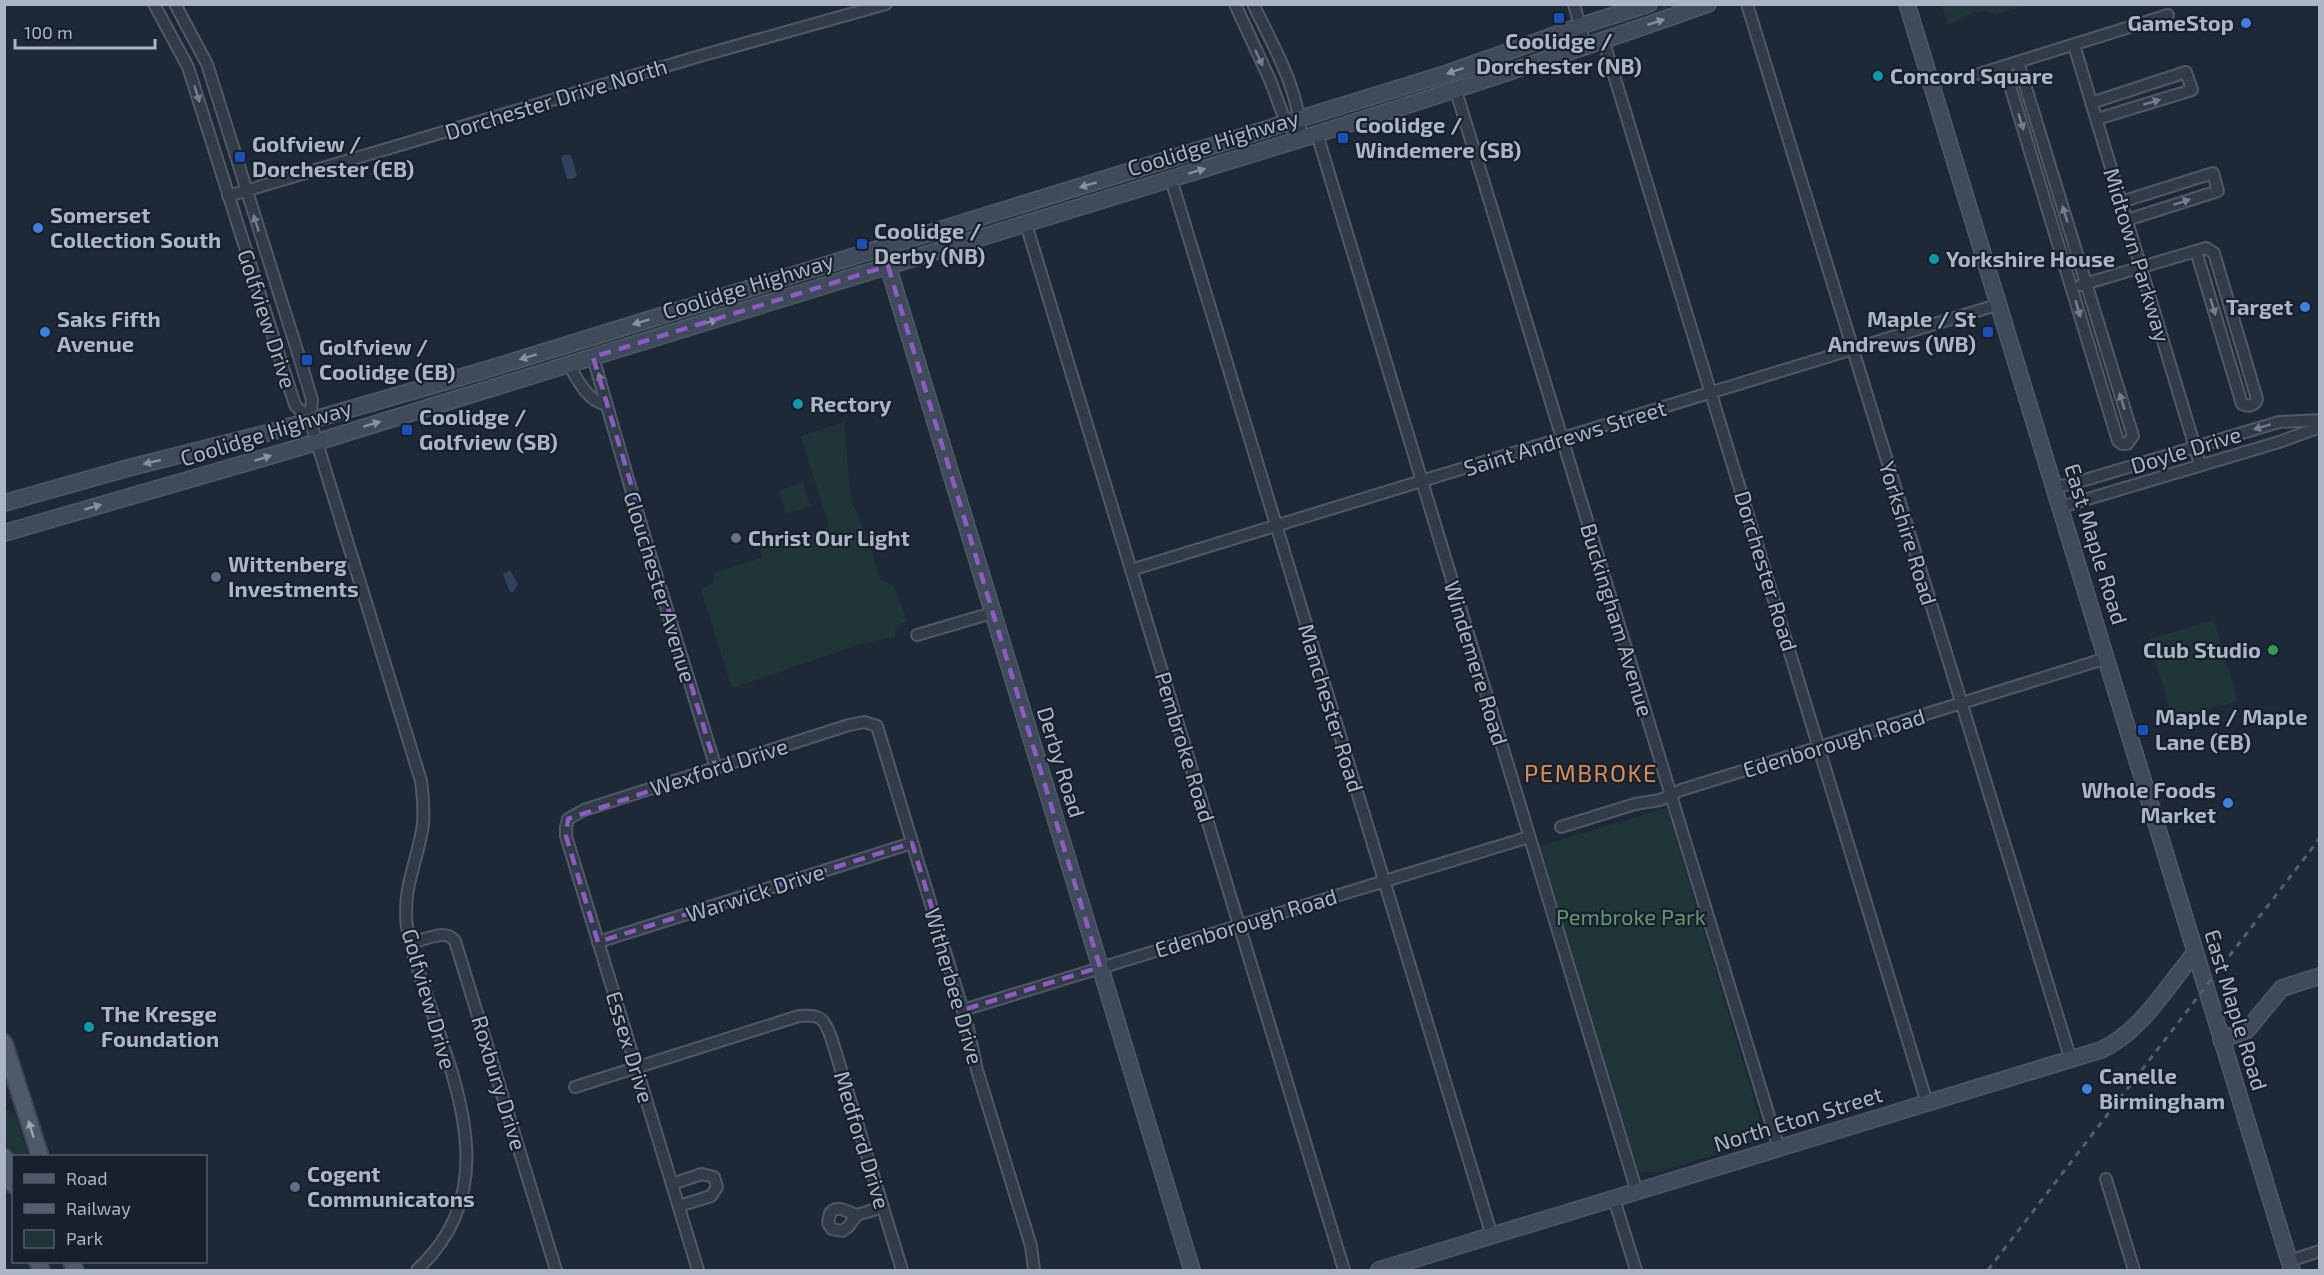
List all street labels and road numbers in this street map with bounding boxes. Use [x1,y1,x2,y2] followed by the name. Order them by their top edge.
[442,52,670,144] street label: Dorchester Drive North
[1124,103,1302,181] street label: Coolidge Highway
[2099,164,2177,345] street label: Midtown Parkway
[233,246,303,392] street label: Golfview Drive
[659,246,837,324] street label: Coolidge Highway
[177,393,355,471] street label: Coolidge Highway
[1460,394,1669,480] street label: Saint Andrews Street
[2127,420,2244,478] street label: Doyle Drive
[1875,458,1943,608] street label: Yorkshire Road
[2060,460,2134,627] street label: East Maple Road
[1730,487,1804,654] street label: Dorchester Road
[619,488,702,685] street label: Glouchester Avenue
[1576,520,1660,720] street label: Buckingham Avenue
[1440,577,1514,748] street label: Windemere Road
[1294,620,1370,795] street label: Manchester Road
[1151,668,1221,825] street label: Pembroke Road
[1740,702,1928,782] street label: Edenborough Road
[1033,703,1091,820] street label: Derby Road
[647,732,791,800] street label: Wexford Drive
[682,857,827,927] street label: Warwick Drive
[1152,882,1340,962] street label: Edenborough Road
[920,905,990,1067] street label: Witherbee Drive
[397,926,462,1072] street label: Golfview Drive
[2200,926,2274,1093] street label: East Maple Road
[602,988,660,1106] street label: Essex Drive
[467,1012,533,1153] street label: Roxbury Drive
[830,1068,896,1212] street label: Medford Drive
[1710,1080,1885,1156] street label: North Eton Street

